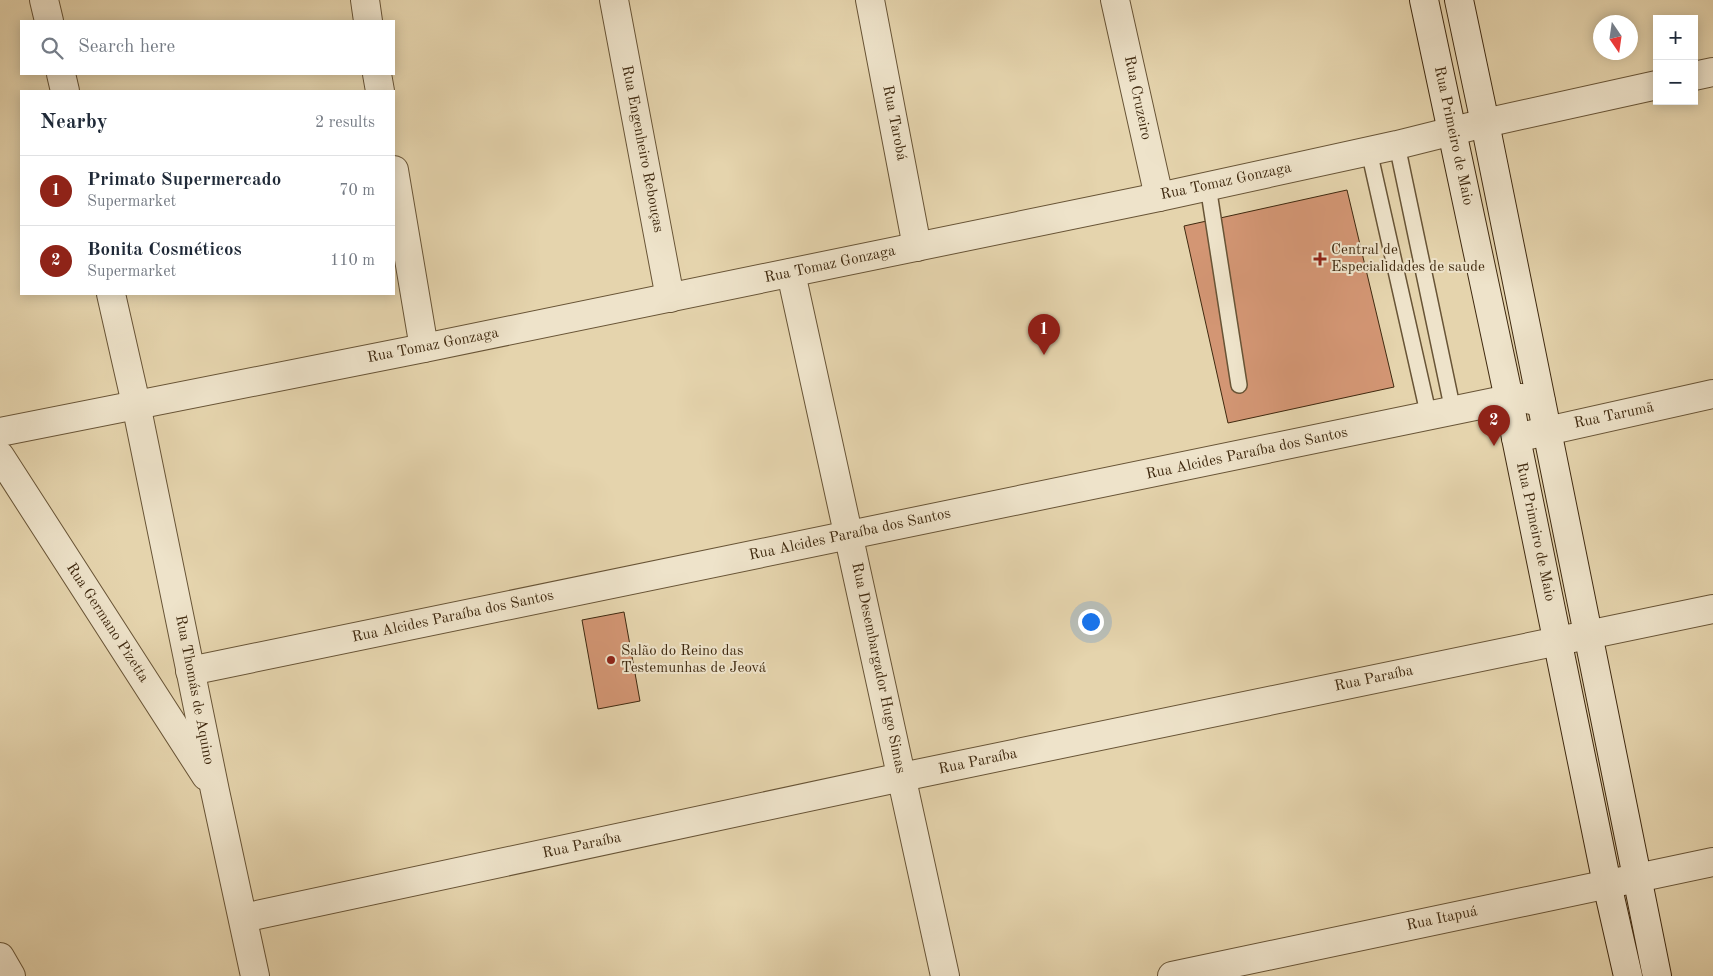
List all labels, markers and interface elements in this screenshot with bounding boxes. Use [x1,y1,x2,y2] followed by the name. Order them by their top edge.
[1593,15,1638,60] north arrow
[1653,15,1698,105] map controls
[1653,15,1698,60] button: +
[20,20,395,75] search box
[38,34,66,62] icon: search
[78,38,175,57] text: Search here
[1121,55,1153,141] street label: Rua Cruzeiro
[1653,60,1698,105] button: −
[618,64,666,234] street label: Rua Engenheiro Rebouças
[1431,65,1475,207] street label: Rua Primeiro de Maio
[879,84,909,162] street label: Rua Tarobá
[40,112,108,133] text: Nearby
[315,115,375,131] text: 2 results
[1159,161,1293,203] street label: Rua Tomaz Gonzaga
[87,171,281,190] text: Primato Supermercado
[51,183,61,199] text: 1
[339,183,375,199] text: 70 m
[87,194,176,210] text: Supermarket
[87,241,242,260] text: Bonita Cosméticos
[1331,243,1485,275] place label: Central de Especialidades de saude
[763,244,897,286] street label: Rua Tomaz Gonzaga
[1313,252,1327,266] marker: Central de Especialidades de saude
[51,253,61,269] text: 2
[330,253,375,269] text: 110 m
[87,264,176,280] text: Supermarket
[1028,314,1060,355] pin: 1
[366,326,501,366] street label: Rua Tomaz Gonzaga
[1573,400,1656,432] street label: Rua Tarumã
[1478,405,1510,446] pin: 2
[1145,425,1349,483] street label: Rua Alcides Paraíba dos Santos
[1513,461,1557,603] street label: Rua Primeiro de Maio
[748,506,952,564] street label: Rua Alcides Paraíba dos Santos
[63,561,151,686] street label: Rua Germano Pizetta
[848,561,908,775] street label: Rua Desembargador Hugo Simas
[351,588,555,646] street label: Rua Alcides Paraíba dos Santos
[1078,609,1104,635] your location
[172,614,216,766] street label: Rua Thomás de Aquino
[621,644,767,676] place label: Salão do Reino das Testemunhas de Jeová
[605,654,617,666] marker: Salão do Reino das Testemunhas de Jeová
[1333,663,1415,695] street label: Rua Paraíba
[937,746,1019,778] street label: Rua Paraíba
[541,830,623,862] street label: Rua Paraíba
[1405,904,1479,934] street label: Rua Itapuá

